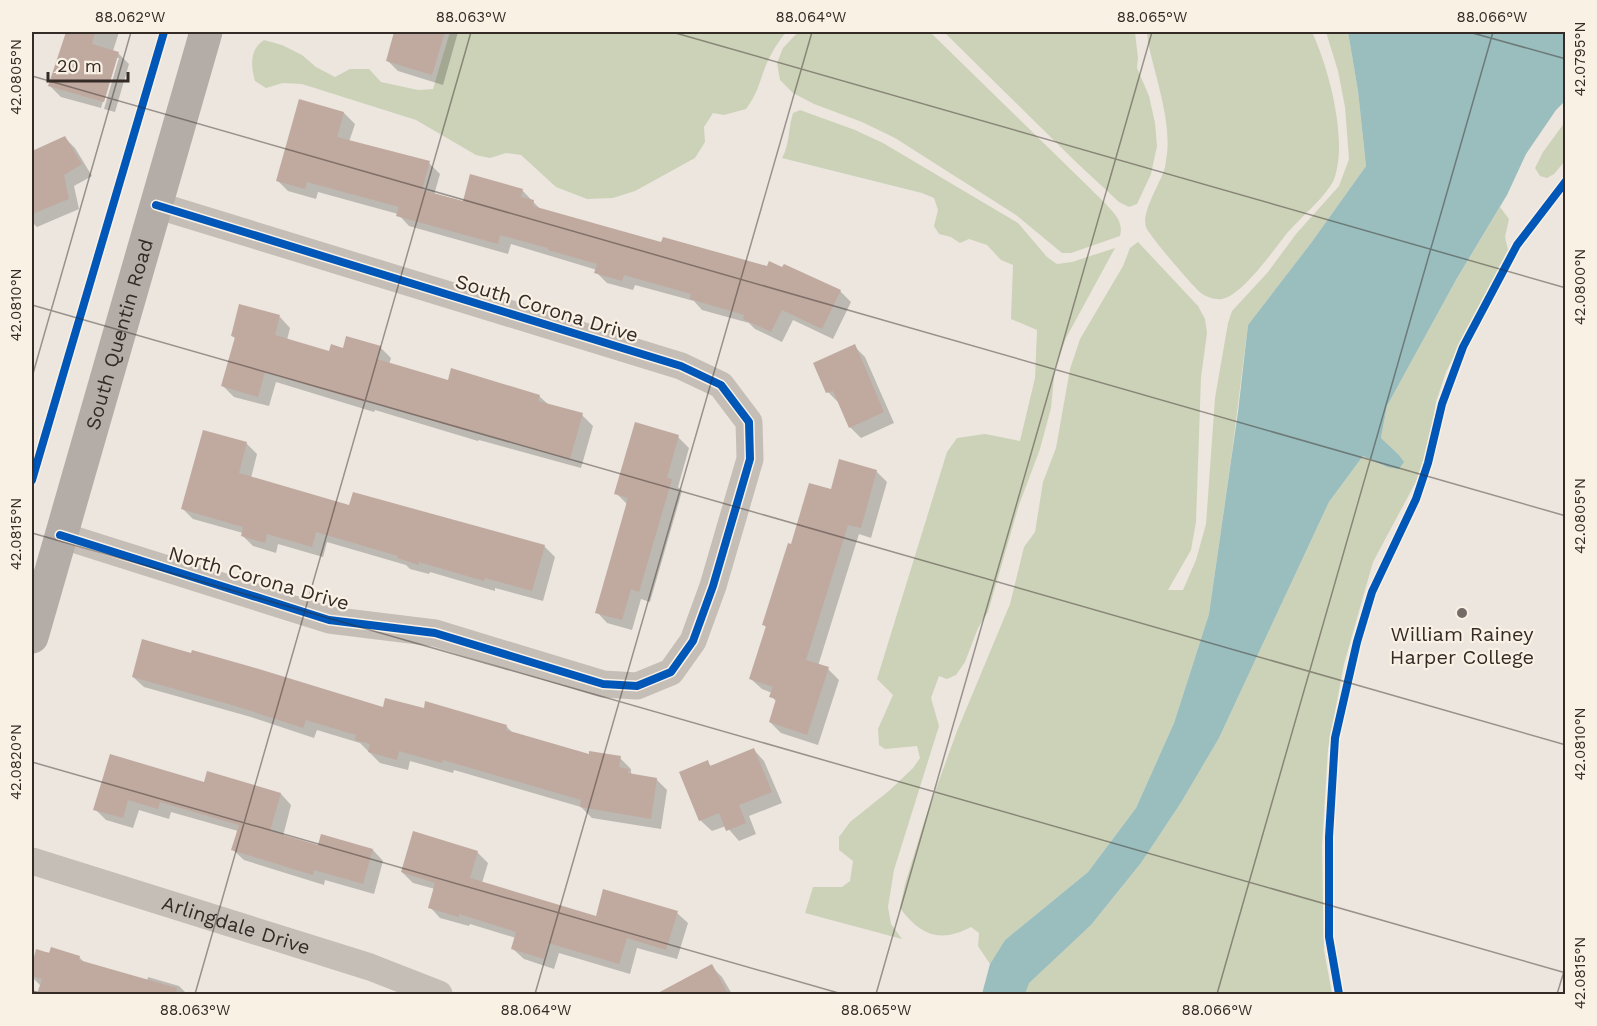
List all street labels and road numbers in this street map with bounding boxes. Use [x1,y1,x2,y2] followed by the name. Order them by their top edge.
[80,236,158,433] street label: South Quentin Road
[453,269,641,347] street label: South Corona Drive
[166,541,352,615] street label: North Corona Drive
[159,891,313,960] street label: Arlingdale Drive

